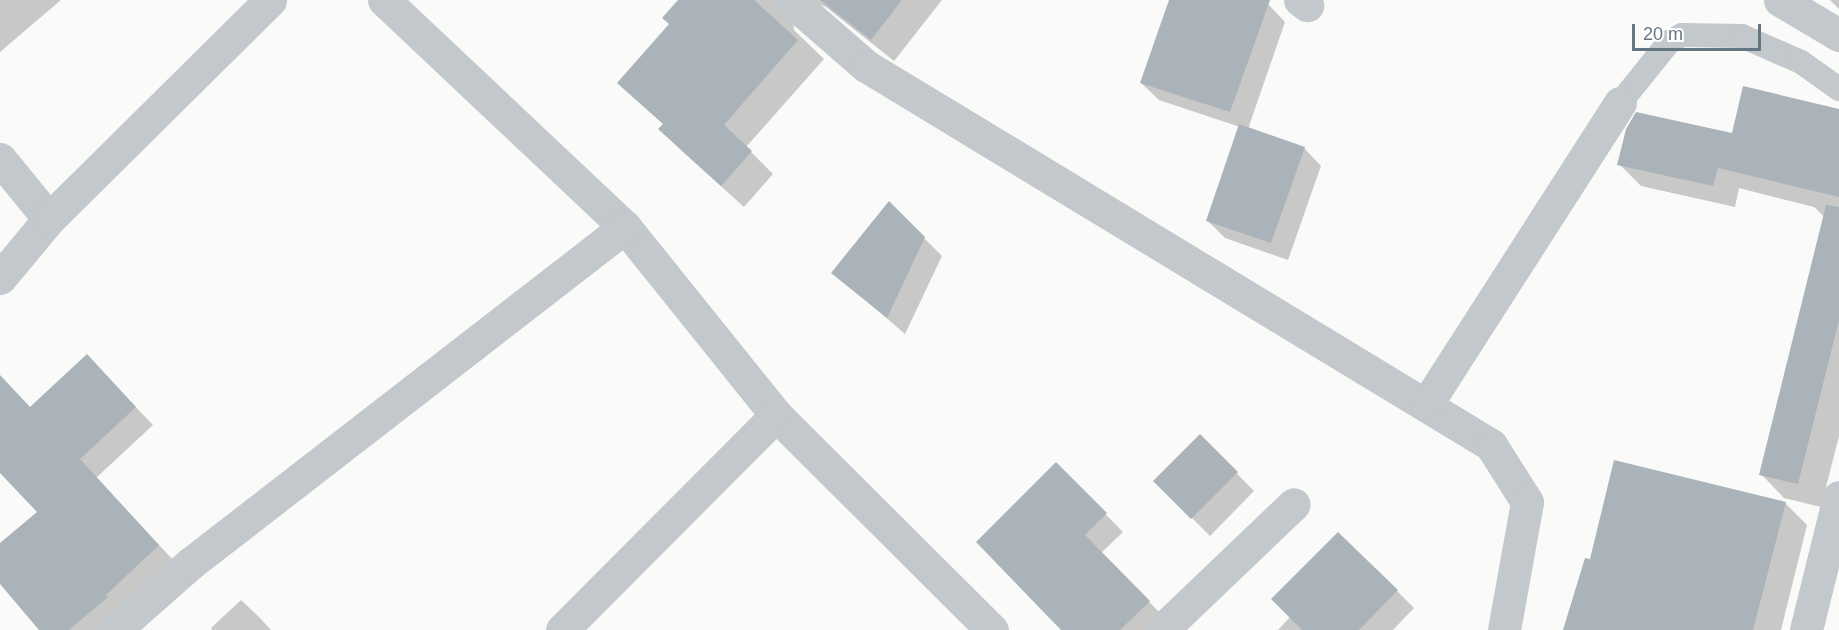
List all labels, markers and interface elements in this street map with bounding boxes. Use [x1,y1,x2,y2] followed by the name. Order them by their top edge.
[1635,12,1764,50] scale bar
[1643,24,1683,44] text: 20 m

